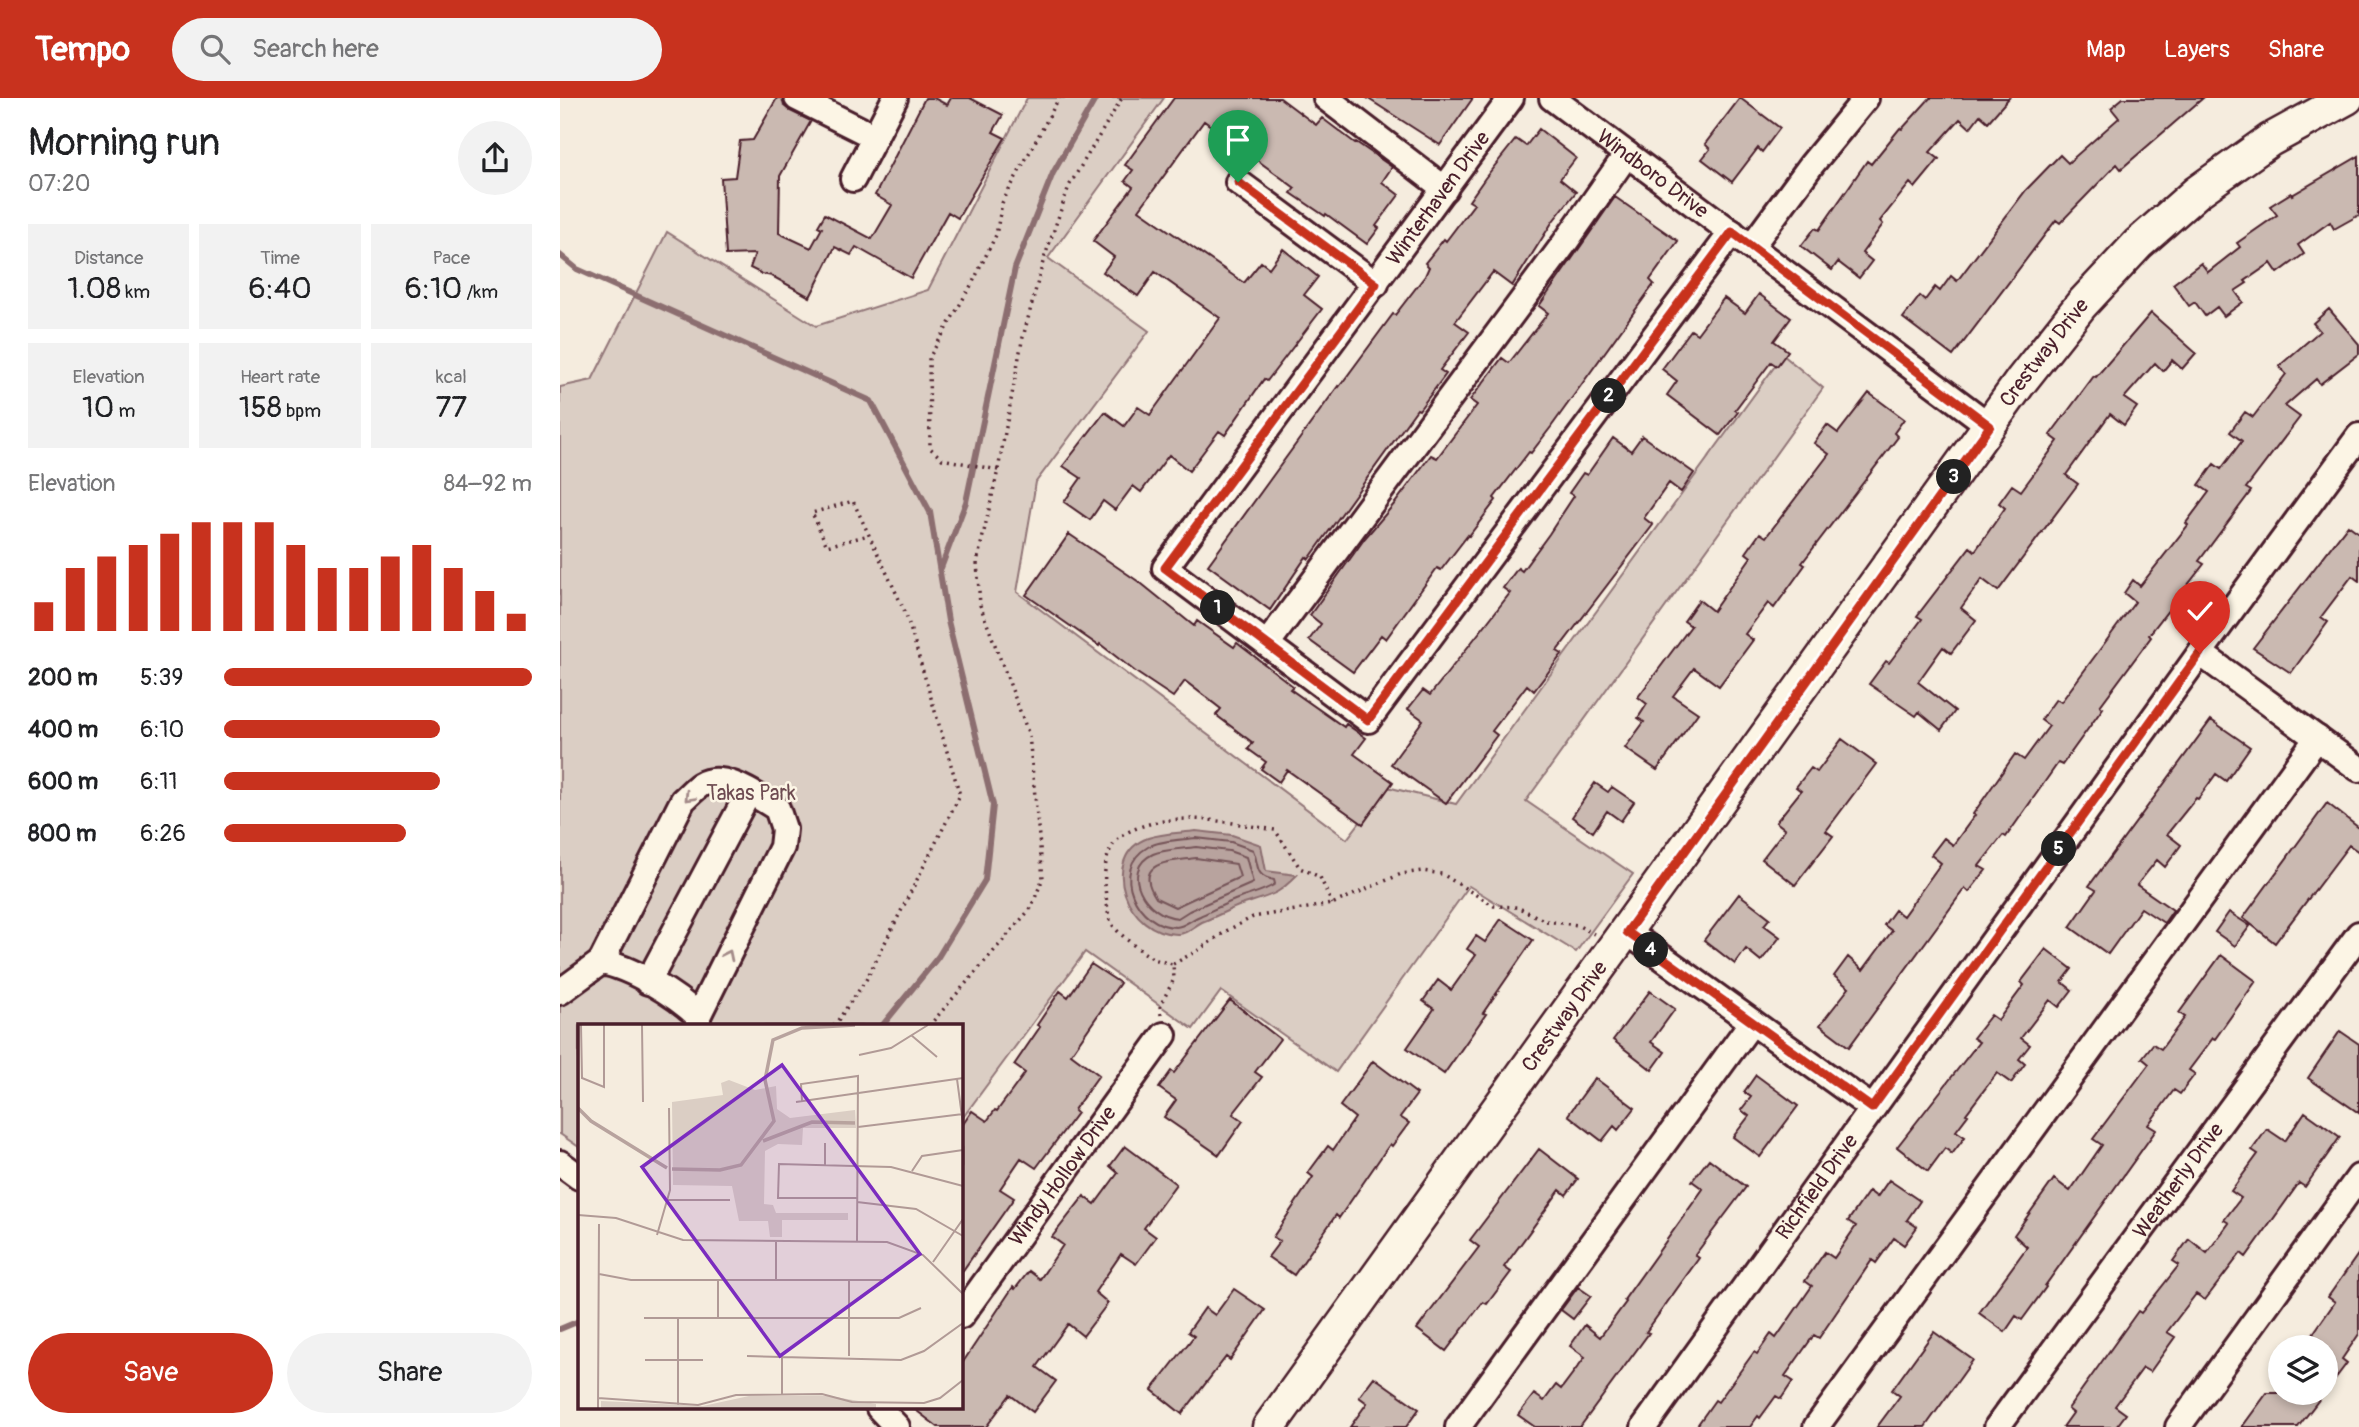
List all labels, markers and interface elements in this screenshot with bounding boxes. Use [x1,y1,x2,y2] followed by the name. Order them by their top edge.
[172,18,662,81] search box
[35,29,130,70] text: Tempo
[196,30,234,68] icon: search
[252,33,379,65] text: Search here
[2086,35,2126,64] text: Map
[2164,35,2230,64] text: Layers
[2268,35,2324,64] text: Share
[1208,110,1268,182] pin
[28,119,220,167] text: Morning run
[458,121,532,195] button: share
[1219,121,1257,159] icon: arrive
[1591,123,1714,225] street label: Windboro Drive
[1381,125,1497,271] street label: Winterhaven Drive
[28,169,91,198] text: 07:20
[74,246,143,270] text: Distance
[260,246,300,270] text: Time
[433,246,470,270] text: Pace
[67,270,121,307] text: 1.08
[248,270,312,307] text: 6:40
[405,270,462,307] text: 6:10
[121,280,150,304] text: km
[462,280,498,304] text: /km
[1994,292,2095,412] street label: Crestway Drive
[72,365,145,389] text: Elevation
[240,365,320,389] text: Heart rate
[436,365,467,389] text: kcal
[1592,378,1626,414] pin: 2
[1603,383,1614,407] text: 2
[82,389,114,426] text: 10
[239,389,282,426] text: 158
[435,389,467,426] text: 77
[114,399,135,423] text: m
[282,399,321,423] text: bpm
[1936,460,1972,494] pin: 3
[1948,464,1959,488] text: 3
[28,469,116,498] text: Elevation
[443,469,532,498] text: 84–92 m
[2170,581,2230,653] pin
[1200,590,1236,626] pin: 1
[2181,592,2219,630] icon: check
[1214,595,1221,619] text: 1
[28,663,98,692] text: 200 m
[140,663,183,692] text: 5:39
[28,715,98,744] text: 400 m
[140,715,184,744] text: 6:10
[28,767,98,796] text: 600 m
[140,767,178,796] text: 6:11
[706,780,796,807] park label: Takas Park
[684,788,697,801] one-way arrow
[28,819,96,848] text: 800 m
[140,819,186,848] text: 6:26
[2042,832,2076,866] pin: 5
[2053,836,2064,860] text: 5
[1634,932,1668,968] pin: 4
[1645,937,1656,961] text: 4
[720,950,734,962] one-way arrow
[1516,955,1614,1077] street label: Crestway Drive
[578,1024,962,1410] inset map
[1003,1100,1123,1251] street label: Windy Hollow Drive
[2127,1117,2230,1244] street label: Weatherly Drive
[1770,1128,1865,1245] street label: Richfield Drive
[28,1333,273,1413] button: Save
[287,1333,532,1413] button: Share
[2268,1335,2338,1405] map controls
[2268,1335,2338,1405] button: layers

